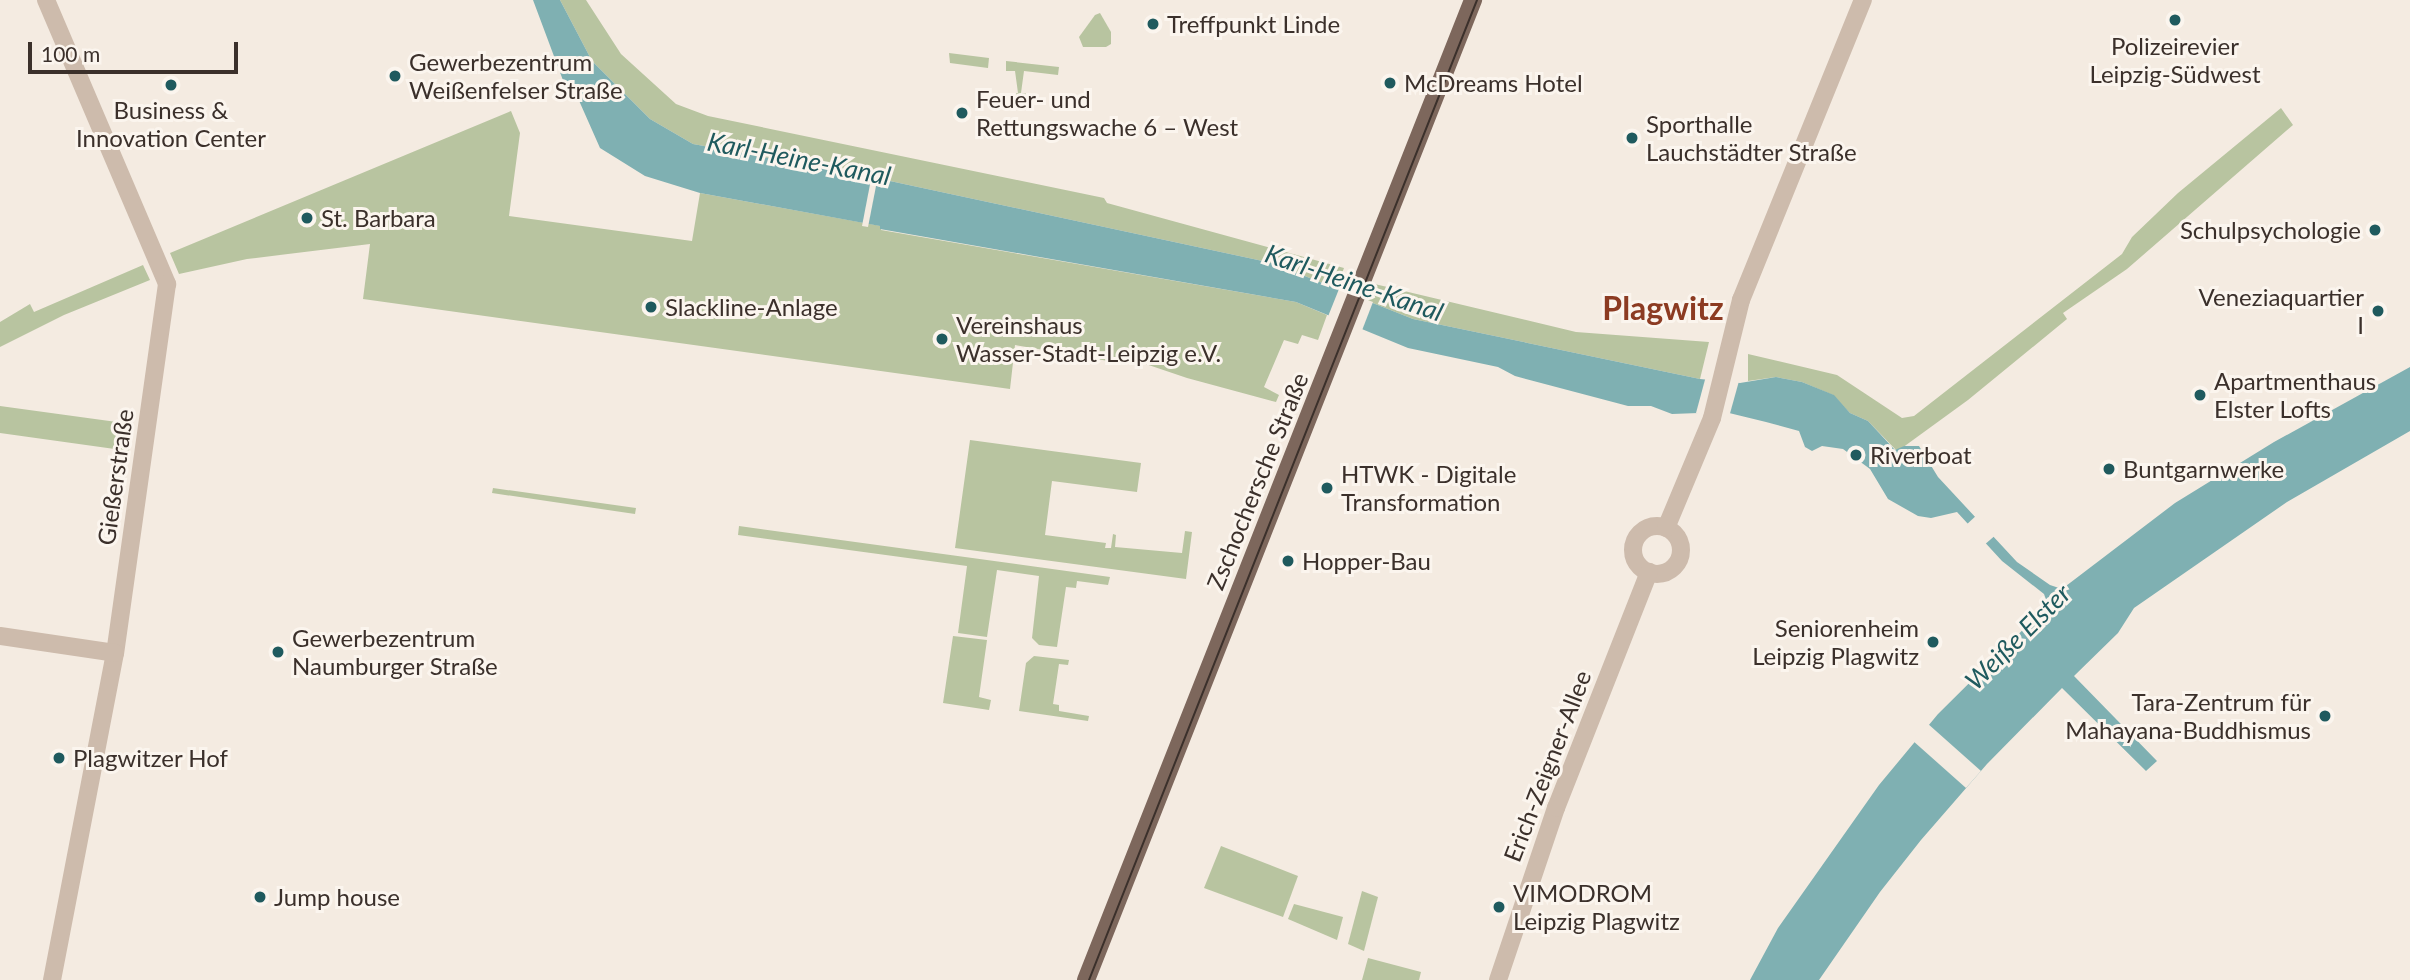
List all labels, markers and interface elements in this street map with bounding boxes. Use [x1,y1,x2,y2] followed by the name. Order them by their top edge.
[1167,10,1340,38] place label: Treffpunkt Linde
[2167,12,2183,28] marker: Polizeirevier Leipzig-Südwest
[1145,16,1161,32] marker: Treffpunkt Linde
[32,28,242,72] scale bar
[2089,32,2261,88] place label: Polizeirevier Leipzig-Südwest
[41,41,100,66] text: 100 m
[409,48,623,104] place label: Gewerbezentrum Weißenfelser Straße
[387,68,403,84] marker: Gewerbezentrum Weißenfelser Straße
[1404,69,1583,97] place label: McDreams Hotel
[1382,75,1398,91] marker: McDreams Hotel
[163,77,179,93] marker: Business & Innovation Center
[976,85,1238,141] place label: Feuer- und Rettungswache 6 – West
[76,96,266,152] place label: Business & Innovation Center
[954,105,970,121] marker: Feuer- und Rettungswache 6 – West
[1646,110,1857,166] place label: Sporthalle Lauchstädter Straße
[705,126,893,192] water label: Karl-Heine-Kanal
[1624,130,1640,146] marker: Sporthalle Lauchstädter Straße
[321,204,436,232] place label: St. Barbara
[299,210,315,226] marker: St. Barbara
[2180,216,2361,244] place label: Schulpsychologie
[2367,222,2383,238] marker: Schulpsychologie
[1261,238,1447,328] water label: Karl-Heine-Kanal
[2199,283,2364,339] place label: Veneziaquartier I
[1602,289,1724,327] district label: Plagwitz
[665,293,838,321] place label: Slackline-Anlage
[643,299,659,315] marker: Slackline-Anlage
[2370,303,2386,319] marker: Veneziaquartier I
[956,311,1221,367] place label: Vereinshaus Wasser-Stadt-Leipzig e.V.
[934,331,950,347] marker: Vereinshaus Wasser-Stadt-Leipzig e.V.
[2214,367,2376,423] place label: Apartmenthaus Elster Lofts
[1200,368,1314,594] street label: Zschochersche Straße
[2192,387,2208,403] marker: Apartmenthaus Elster Lofts
[91,407,139,547] street label: Gießerstraße
[1870,441,1972,469] place label: Riverboat
[1848,447,1864,463] marker: Riverboat
[2123,455,2284,483] place label: Buntgarnwerke
[1341,460,1516,516] place label: HTWK - Digitale Transformation
[2101,461,2117,477] marker: Buntgarnwerke
[1319,480,1335,496] marker: HTWK - Digitale Transformation
[1302,547,1431,575] place label: Hopper-Bau
[1280,553,1296,569] marker: Hopper-Bau
[1959,578,2077,696] water label: Weiße Elster
[1752,614,1919,670] place label: Seniorenheim Leipzig Plagwitz
[292,624,498,680] place label: Gewerbezentrum Naumburger Straße
[1925,634,1941,650] marker: Seniorenheim Leipzig Plagwitz
[270,644,286,660] marker: Gewerbezentrum Naumburger Straße
[1497,666,1597,866] street label: Erich-Zeigner-Allee
[2065,688,2311,744] place label: Tara-Zentrum für Mahayana-Buddhismus
[2317,708,2333,724] marker: Tara-Zentrum für Mahayana-Buddhismus
[73,744,229,772] place label: Plagwitzer Hof
[51,750,67,766] marker: Plagwitzer Hof
[1513,879,1680,935] place label: VIMODROM Leipzig Plagwitz
[274,883,400,911] place label: Jump house
[252,889,268,905] marker: Jump house
[1491,899,1507,915] marker: VIMODROM Leipzig Plagwitz

